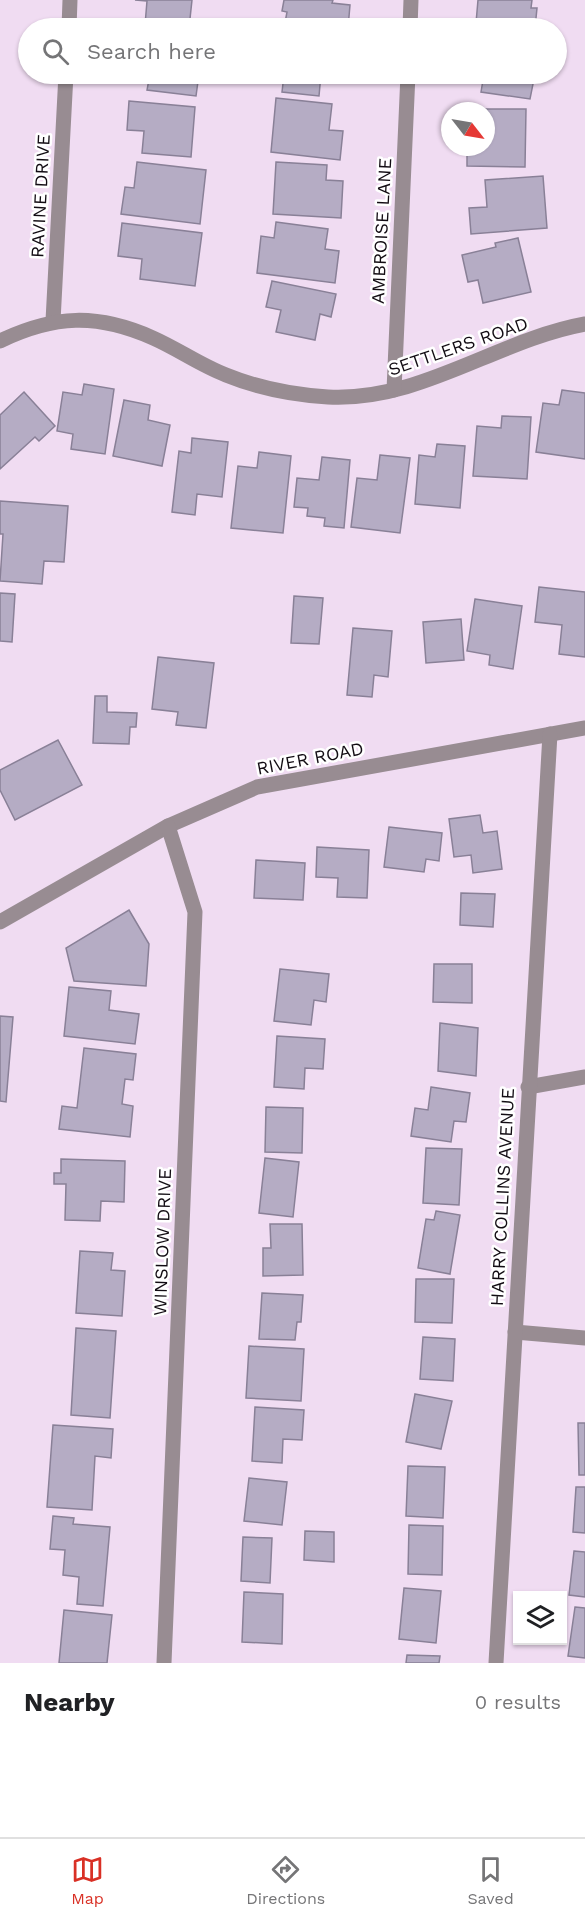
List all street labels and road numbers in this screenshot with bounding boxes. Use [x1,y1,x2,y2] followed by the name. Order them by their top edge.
[26,134,54,258] street label: RAVINE DRIVE
[367,157,395,305] street label: AMBROISE LANE
[385,312,531,380] street label: SETTLERS ROAD
[255,737,365,779] street label: RIVER ROAD
[486,1087,518,1307] street label: HARRY COLLINS AVENUE
[149,1168,175,1316] street label: WINSLOW DRIVE

